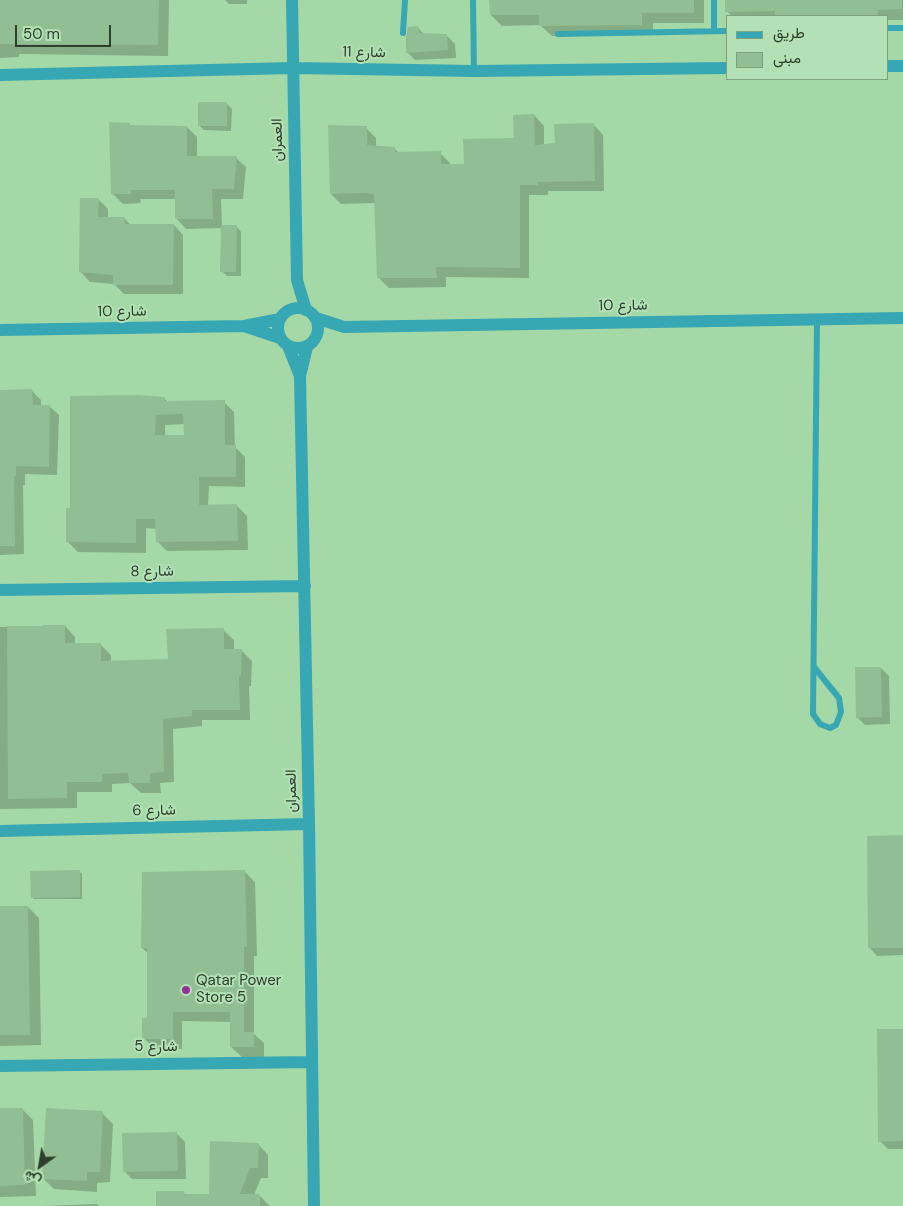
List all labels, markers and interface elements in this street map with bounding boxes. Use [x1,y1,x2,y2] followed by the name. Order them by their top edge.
[18,15,114,47] scale bar
[726,15,888,80] legend
[773,23,805,43] text: طريق
[23,24,60,44] text: 50 m
[342,44,386,62] street label: شارع 11
[773,48,801,68] text: مبنى
[269,118,287,162] street label: العمران
[598,297,648,315] street label: شارع 10
[97,303,147,321] street label: شارع 10
[130,563,174,581] street label: شارع 8
[283,769,301,813] street label: العمران
[132,802,176,820] street label: شارع 6
[196,972,281,1007] place label: Qatar Power Store 5
[180,984,192,996] marker: Qatar Power Store 5
[134,1038,178,1056] street label: شارع 5
[15,1141,65,1191] north arrow
[20,1167,44,1191] text: ش

